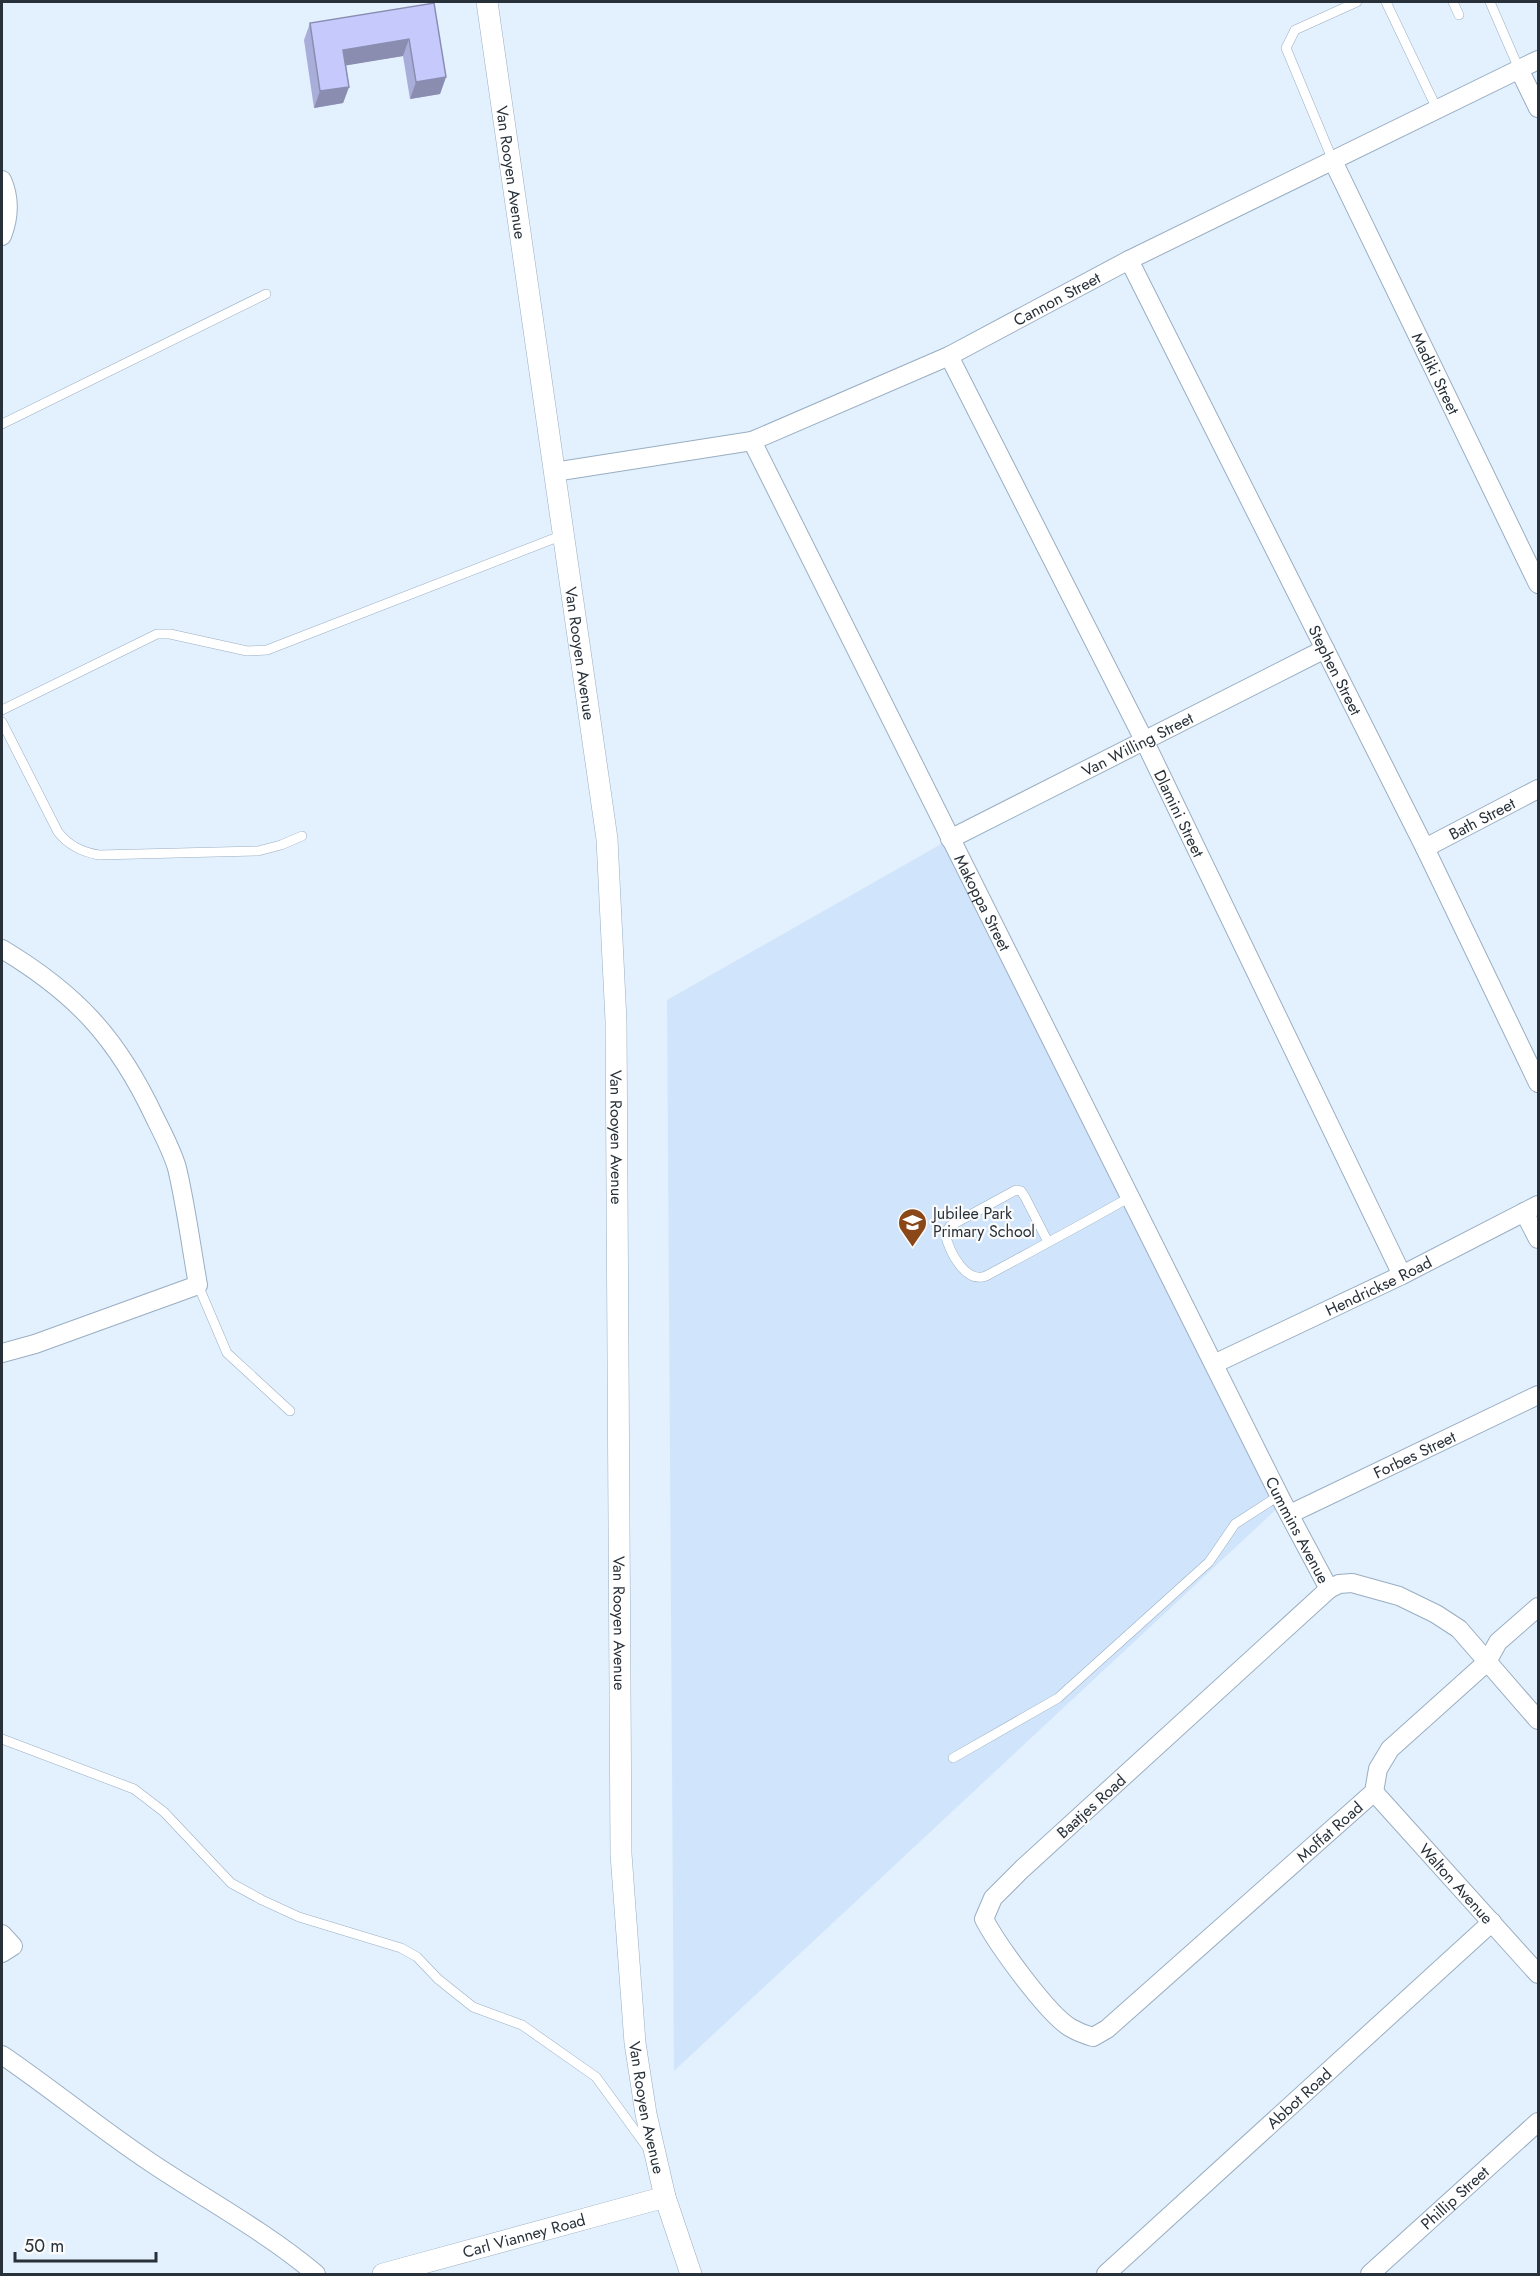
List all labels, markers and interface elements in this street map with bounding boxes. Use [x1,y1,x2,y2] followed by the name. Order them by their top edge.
[490,104,532,240] street label: Van Rooyen Avenue
[1009,266,1105,332] street label: Cannon Street
[1406,329,1465,418] street label: Madiki Street
[559,585,601,722] street label: Van Rooyen Avenue
[1303,621,1367,719] street label: Stephen Street
[1078,707,1197,782] street label: Van Willing Street
[1148,766,1210,861] street label: Dlamini Street
[1445,792,1519,846] street label: Bath Street
[949,851,1016,955] street label: Makoppa Street
[604,1070,628,1204] street label: Van Rooyen Avenue
[931,1202,1035,1243] place label: Jubilee Park Primary School
[896,1206,928,1248] school or university icon: Jubilee Park Primary School
[1322,1251,1436,1322] street label: Hendrickse Road
[1370,1425,1460,1484] street label: Forbes Street
[1260,1473,1335,1588] street label: Cummins Avenue
[607,1556,631,1690] street label: Van Rooyen Avenue
[1052,1769,1131,1844] street label: Baatjes Road
[1292,1796,1368,1868] street label: Moffat Road
[1414,1838,1498,1929] street label: Walton Avenue
[623,2040,670,2176] street label: Van Rooyen Avenue
[1262,2063,1337,2134] street label: Abbot Road
[1416,2161,1494,2235] street label: Phillip Street
[460,2208,588,2264] street label: Carl Vianney Road
[15,2225,156,2263] scale bar
[24,2233,64,2259] text: 50 m

